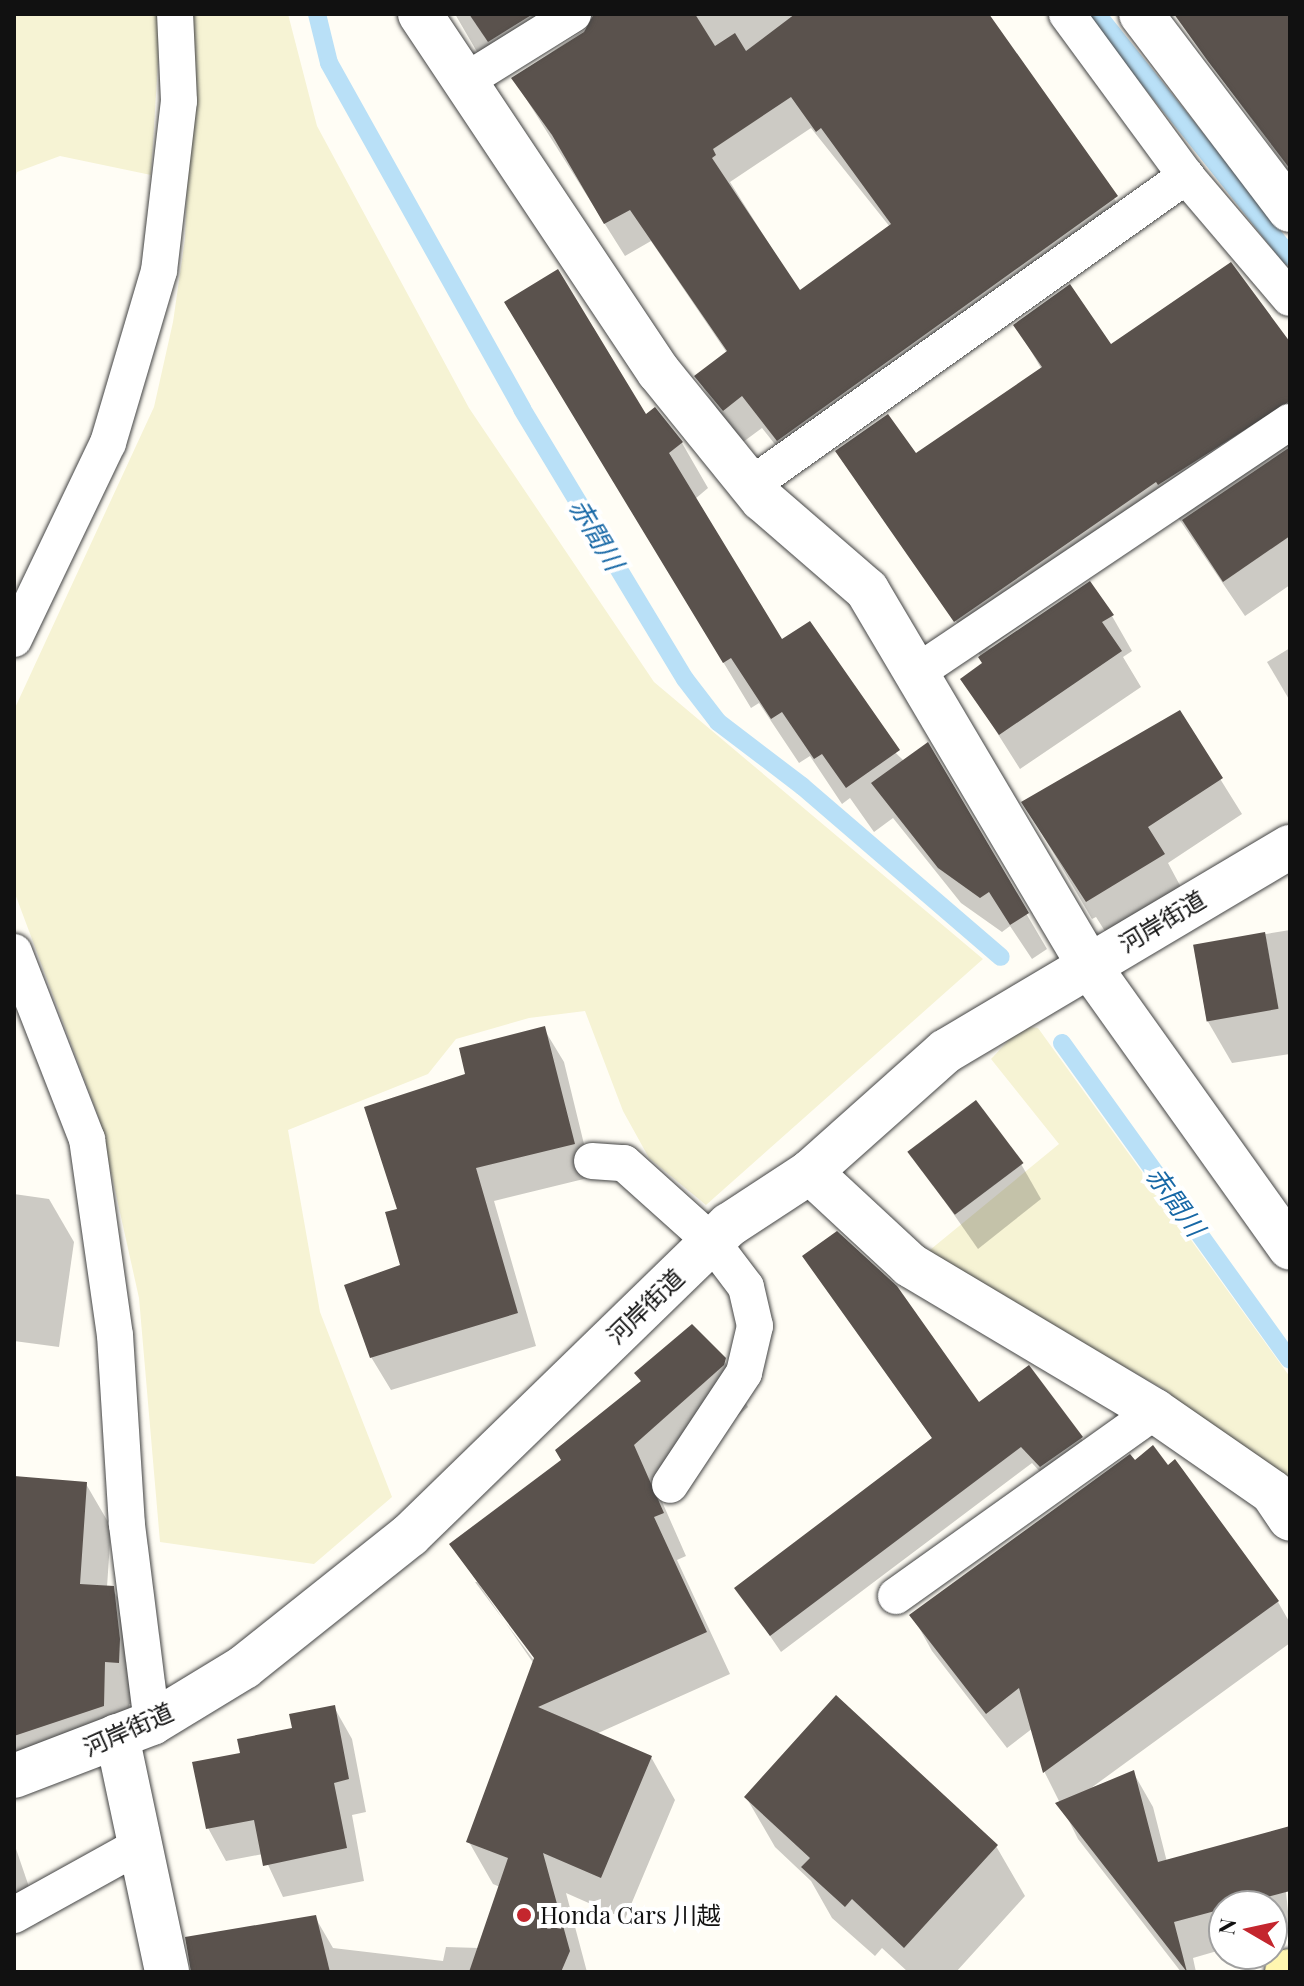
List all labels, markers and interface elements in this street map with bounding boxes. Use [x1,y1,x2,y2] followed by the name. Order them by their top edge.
[564,493,630,575] water label: 赤間川
[1113,884,1211,958] street label: 河岸街道
[1140,1160,1212,1242] water label: 赤間川
[600,1262,690,1350] street label: 河岸街道
[78,1696,178,1762] street label: 河岸街道
[1208,1890,1288,1970] north arrow
[540,1901,721,1929] place label: Honda Cars 川越
[515,1906,533,1924] marker: Honda Cars 川越
[1210,1916,1242,1937] text: N

